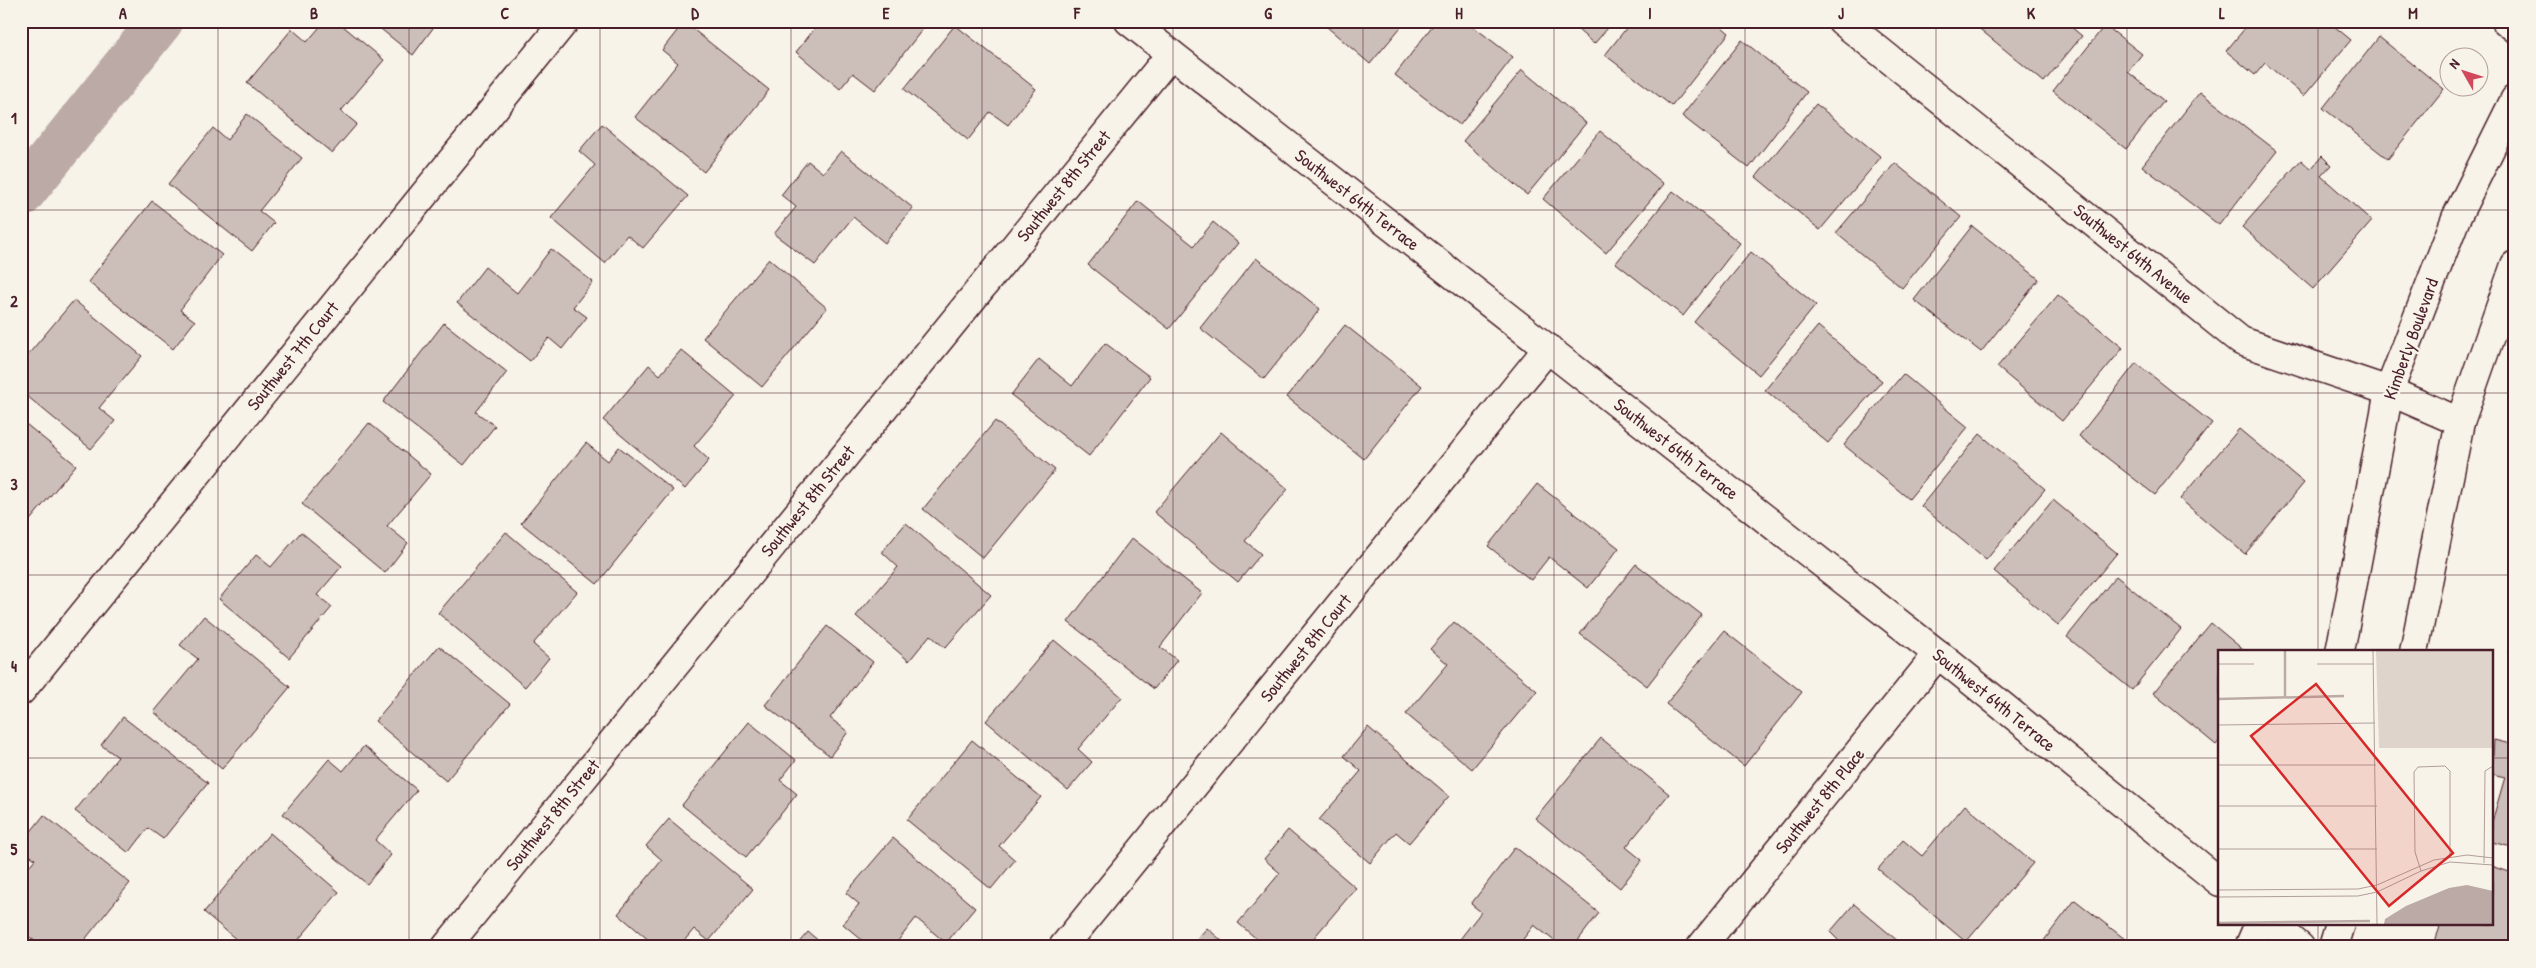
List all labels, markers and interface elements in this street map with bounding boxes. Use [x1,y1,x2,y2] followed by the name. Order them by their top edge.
[119,2,127,24] text: A
[310,2,318,24] text: B
[501,2,510,24] text: C
[691,2,699,24] text: D
[882,2,890,24] text: E
[1073,2,1081,24] text: F
[1264,2,1272,24] text: G
[1455,2,1463,24] text: H
[1648,2,1652,24] text: I
[1838,2,1844,24] text: J
[2027,2,2036,24] text: K
[2219,2,2225,24] text: L
[2408,2,2418,24] text: M
[2438,48,2488,98] north arrow
[2444,54,2464,72] text: N
[11,107,17,129] text: 1
[1011,124,1117,247] street label: Southwest 8th Street
[1290,143,1425,256] street label: Southwest 64th Terrace
[2068,198,2198,309] street label: Southwest 64th Avenue
[2377,275,2444,403] street label: Kimberly Boulevard
[10,290,18,312] text: 2
[241,295,345,415] street label: Southwest 7th Court
[1609,392,1744,505] street label: Southwest 64th Terrace
[755,439,861,562] street label: Southwest 8th Street
[10,473,18,495] text: 3
[1254,588,1357,707] street label: Southwest 8th Court
[1928,642,2061,757] street label: Southwest 64th Terrace
[2218,650,2494,926] inset map
[11,655,17,677] text: 4
[1769,742,1870,859] street label: Southwest 8th Place
[500,753,606,876] street label: Southwest 8th Street
[11,838,18,860] text: 5

